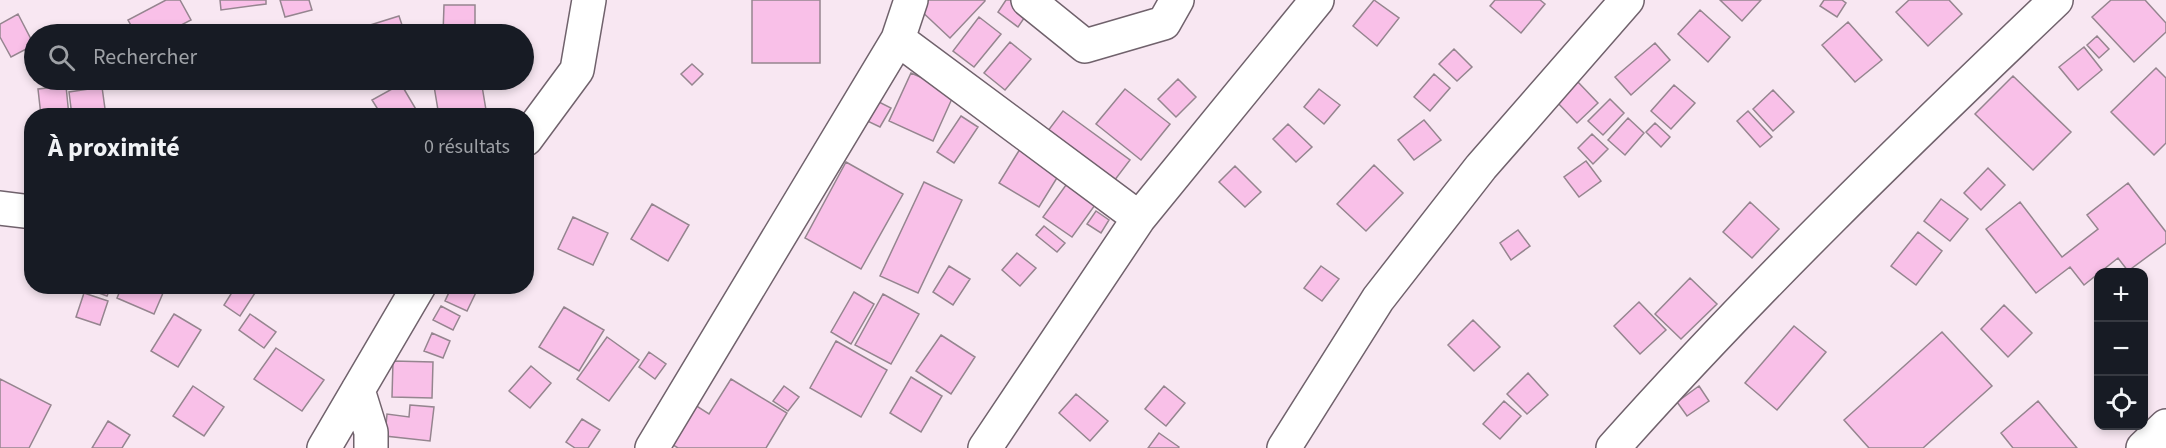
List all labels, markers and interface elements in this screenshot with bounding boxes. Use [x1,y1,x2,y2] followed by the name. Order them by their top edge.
[24,24,534,90] search box
[45,41,78,74] icon: search
[93,41,197,73] text: Rechercher
[48,129,180,166] text: À proximité
[424,133,510,161] text: 0 résultats
[2094,268,2148,430] map controls
[2094,268,2148,322] button: +
[2094,322,2148,376] button: −
[2094,376,2148,430] button: locate

